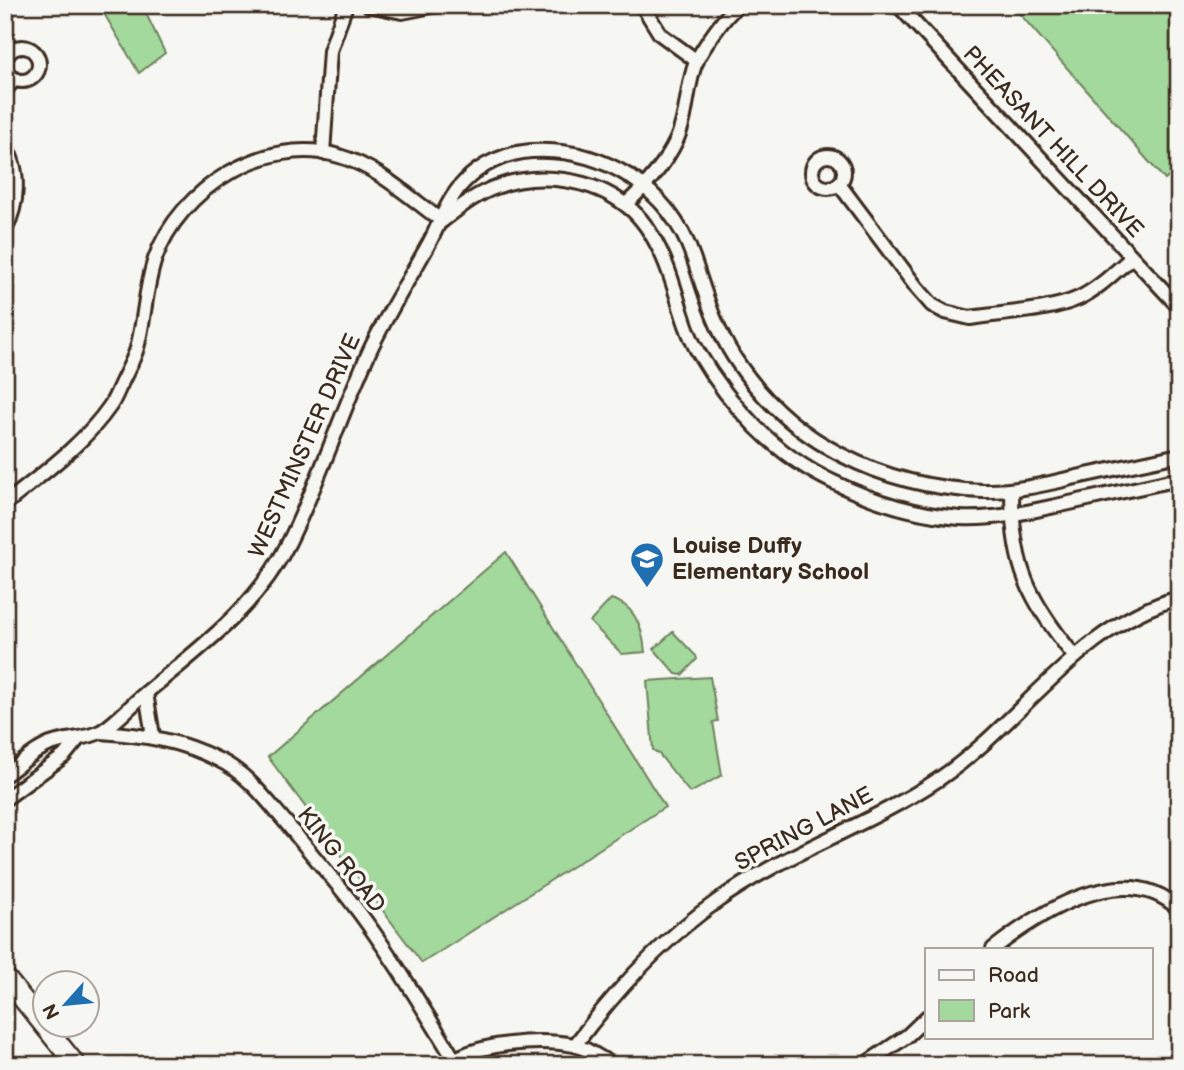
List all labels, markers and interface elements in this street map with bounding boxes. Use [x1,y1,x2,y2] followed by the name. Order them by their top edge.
[957,40,1149,244] street label: PHEASANT HILL DRIVE
[243,330,367,562] street label: WESTMINSTER DRIVE
[672,532,869,586] place label: Louise Duffy Elementary School
[628,540,666,589] school or university icon: Louise Duffy Elementary School
[730,781,878,877] street label: SPRING LANE
[291,801,391,919] street label: KING ROAD
[925,948,1152,1038] legend
[988,963,1039,988] text: Road
[32,968,102,1038] north arrow
[39,999,66,1023] text: N
[988,999,1031,1024] text: Park

